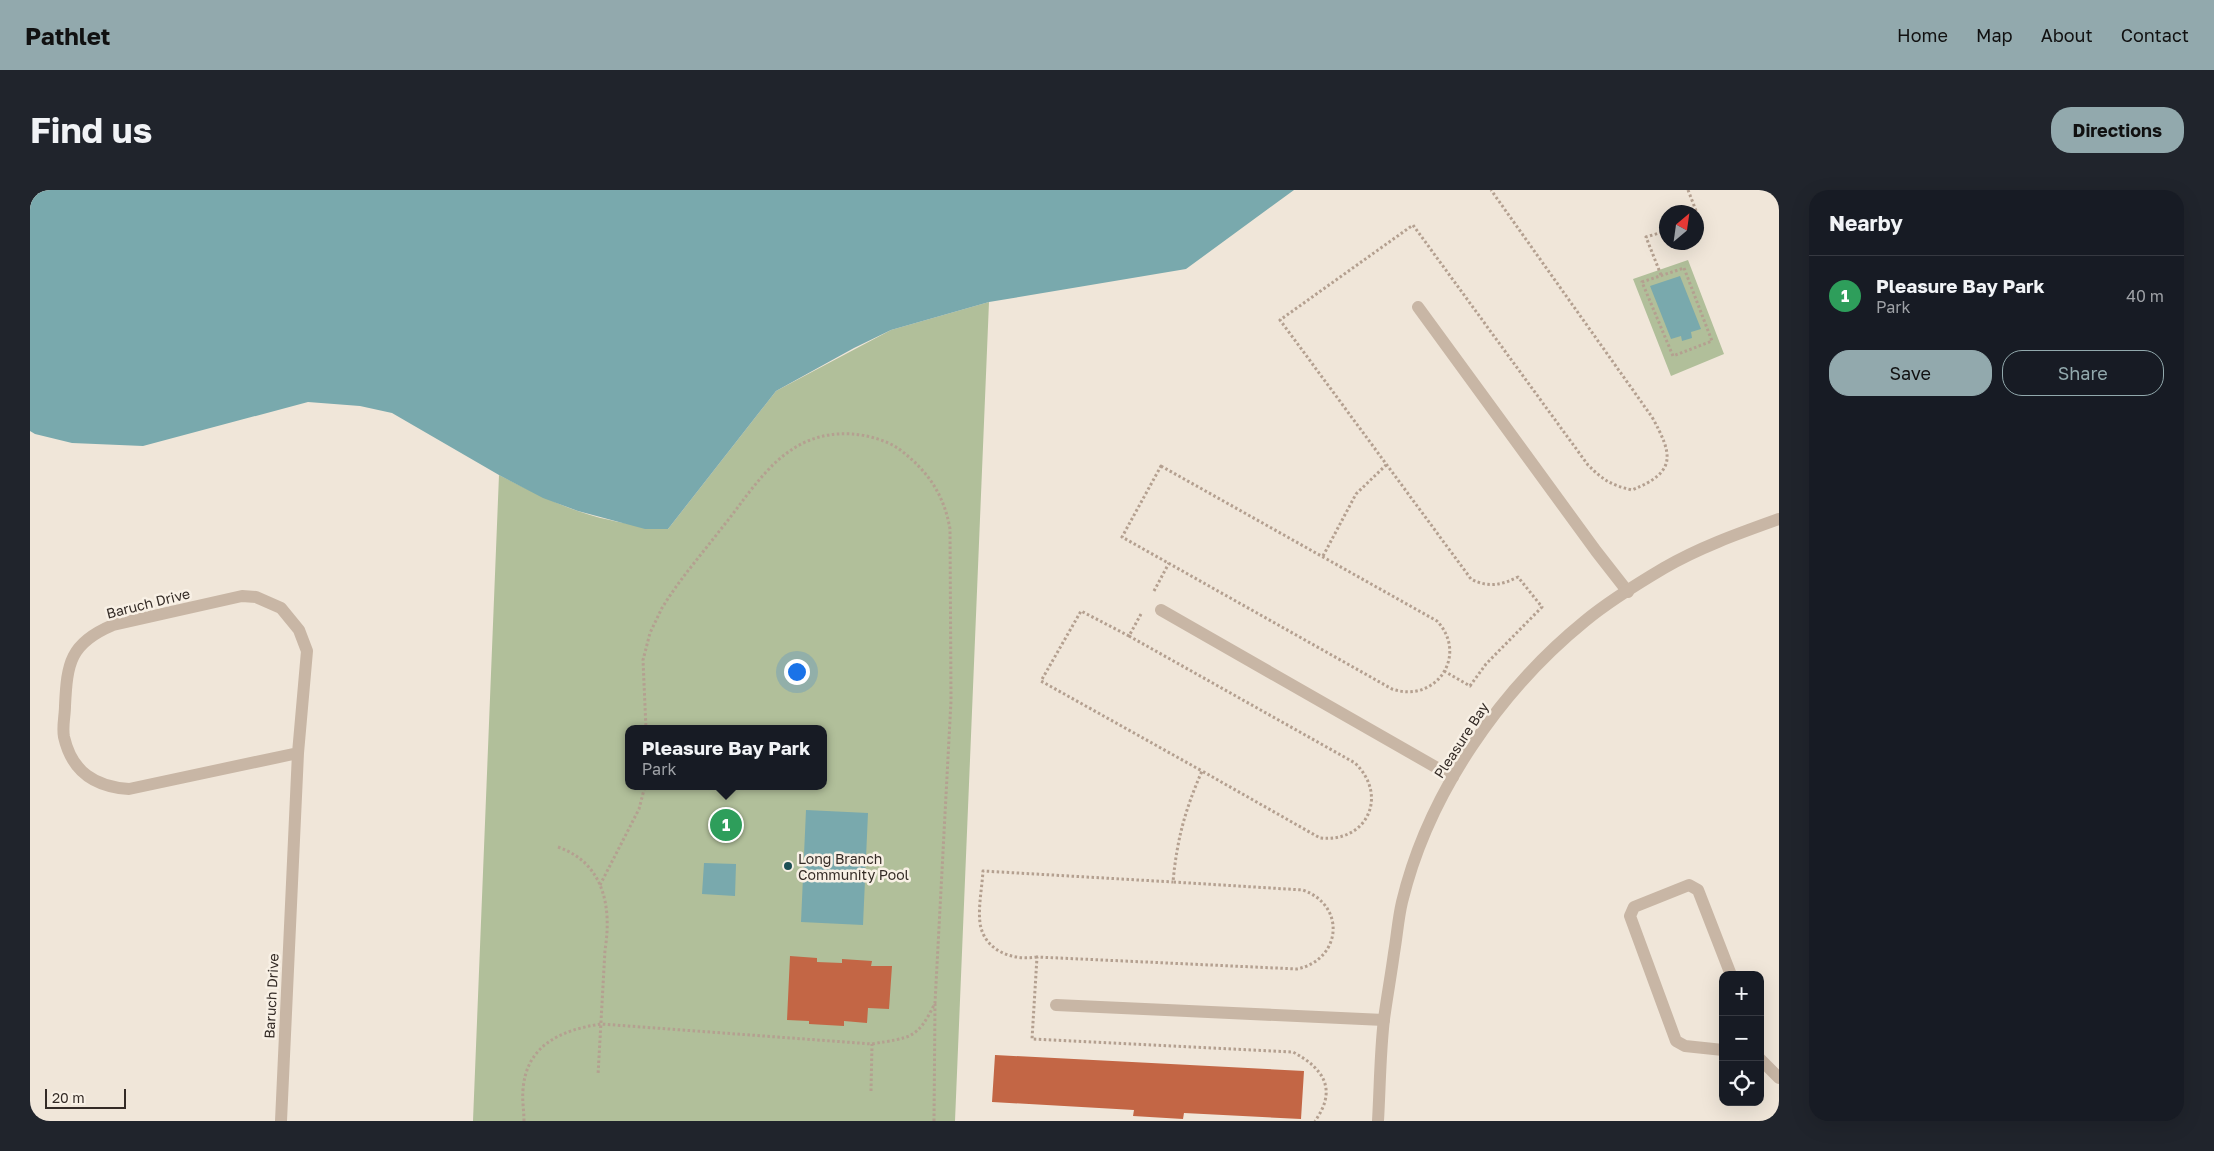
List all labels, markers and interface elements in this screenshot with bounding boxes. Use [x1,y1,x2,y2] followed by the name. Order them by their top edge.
[25,21,110,50] text: Pathlet
[1897,24,1948,46] text: Home
[1976,24,2013,46] text: Map
[2041,24,2093,46] text: About
[2121,24,2189,46] text: Contact
[2051,107,2184,153] button: Directions
[30,109,152,151] text: Find us
[1659,205,1704,250] north arrow
[1829,210,1903,236] text: Nearby
[1876,274,2044,297] text: Pleasure Bay Park
[1841,286,1849,306] text: 1
[2126,286,2164,306] text: 40 m
[1876,297,1911,317] text: Park
[1829,350,1992,396] button: Save
[2002,350,2164,396] button: Share
[104,584,192,622] street label: Baruch Drive
[784,659,810,685] your location
[1430,699,1492,781] street label: Pleasure Bay
[625,725,827,790] popup
[642,736,810,759] text: Pleasure Bay Park
[642,759,676,779] text: Park
[710,806,742,844] pin: 1
[798,850,909,883] place label: Long Branch Community Pool
[782,860,794,872] marker: Long Branch Community Pool
[260,953,282,1039] street label: Baruch Drive
[1719,971,1764,1106] map controls
[1719,971,1764,1016] button: +
[1719,1016,1764,1061] button: −
[1719,1061,1764,1106] button: locate
[45,1086,126,1109] scale bar
[52,1089,85,1106] text: 20 m

